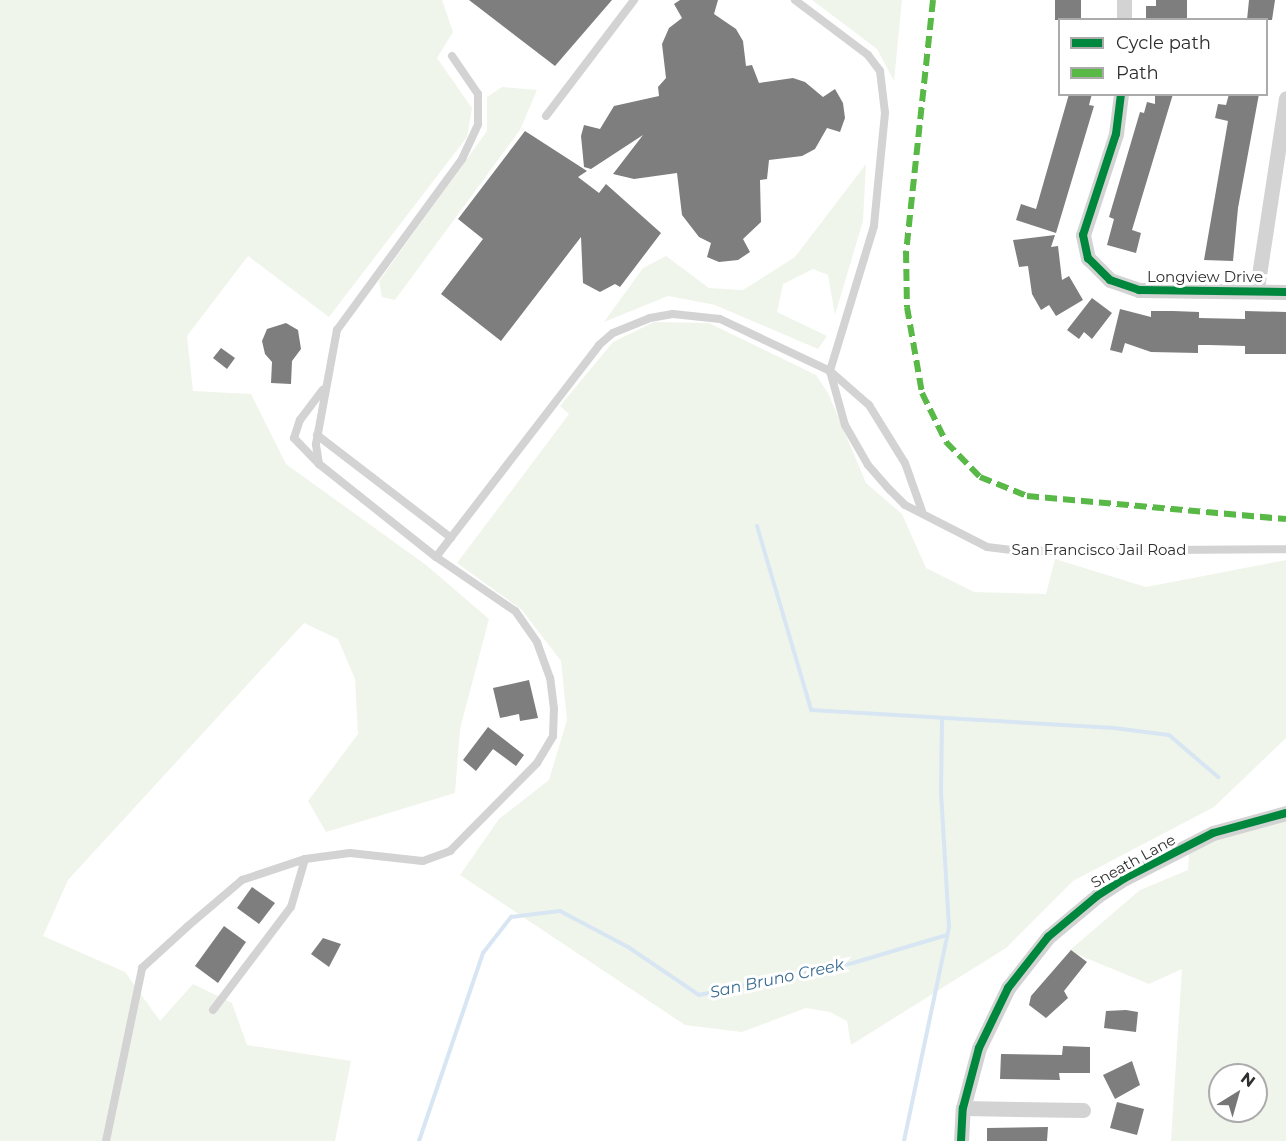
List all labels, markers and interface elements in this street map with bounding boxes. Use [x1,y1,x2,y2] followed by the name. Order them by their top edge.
[1058,18,1268,96] legend
[1116,32,1211,54] text: Cycle path
[1116,62,1159,84] text: Path
[1147,268,1263,286] street label: Longview Drive
[1012,541,1186,559] street label: San Francisco Jail Road
[1087,830,1179,892] street label: Sneath Lane
[708,955,846,1003] water label: San Bruno Creek
[1208,1063,1268,1123] north arrow
[1237,1068,1259,1091] text: N

